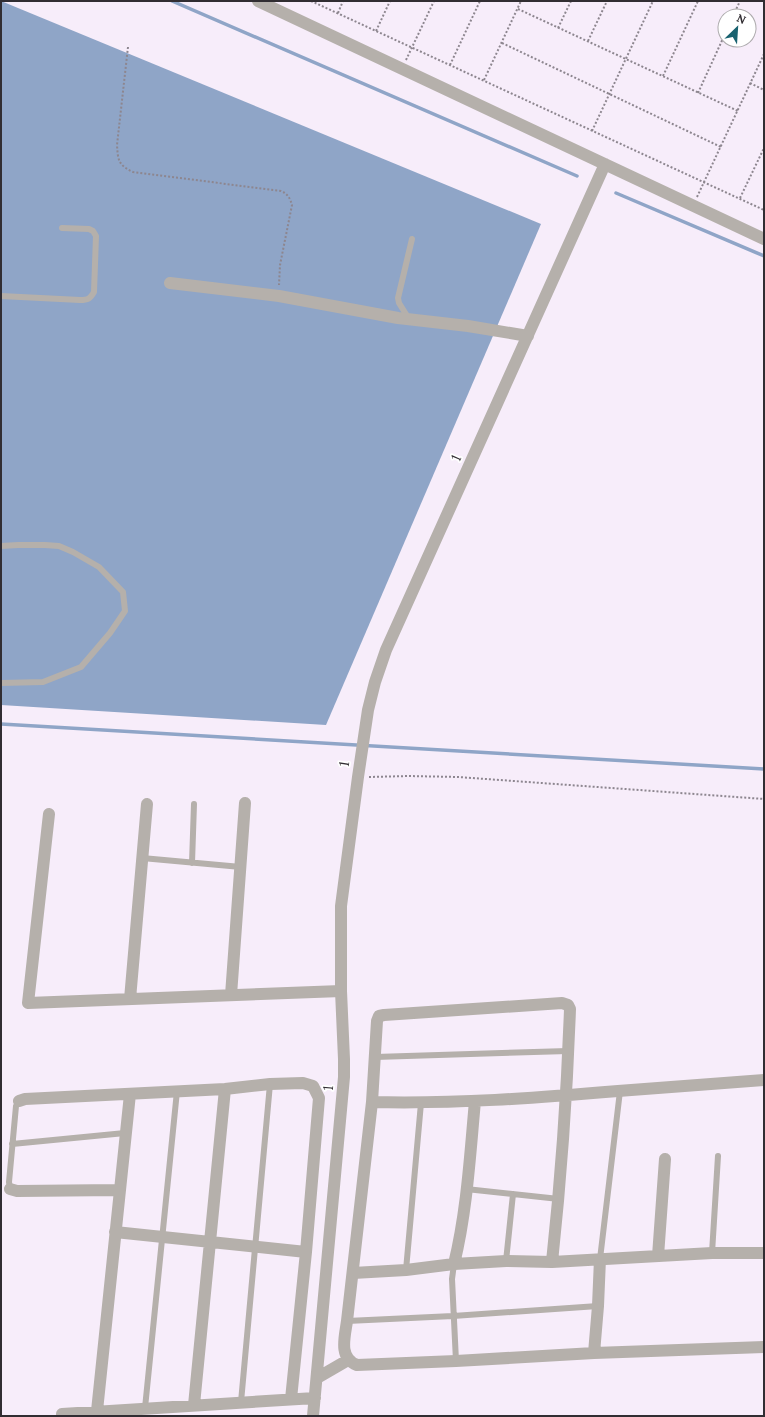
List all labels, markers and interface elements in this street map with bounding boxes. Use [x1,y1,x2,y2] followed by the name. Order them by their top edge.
[717,8,757,48] north arrow
[734,11,748,27] text: N
[447,452,465,464] street label: 1
[335,760,353,768] street label: 1
[319,1085,337,1091] street label: 1

